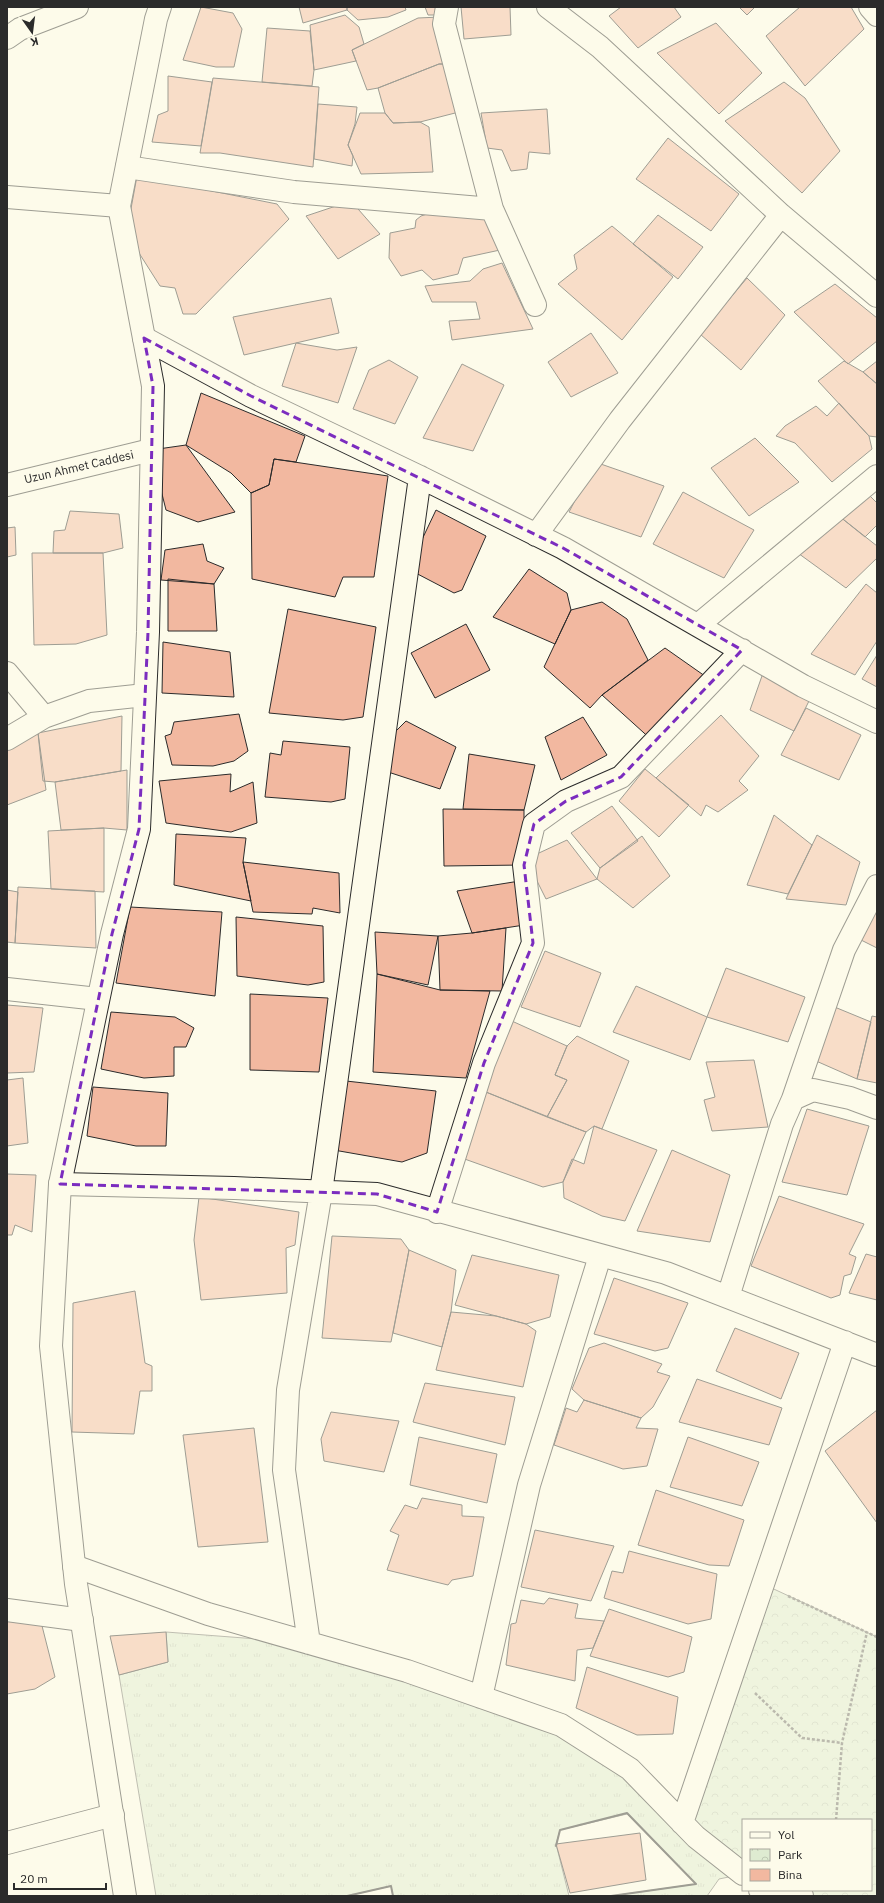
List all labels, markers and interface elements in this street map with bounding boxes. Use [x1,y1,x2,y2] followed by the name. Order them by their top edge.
[12,12,52,52] north arrow
[29,34,40,50] text: K
[23,447,135,486] street label: Uzun Ahmet Caddesi
[742,1819,872,1891] legend
[778,1827,795,1842] text: Yol
[778,1847,803,1862] text: Park
[14,1865,106,1891] scale bar
[778,1867,803,1882] text: Bina
[20,1871,48,1886] text: 20 m

